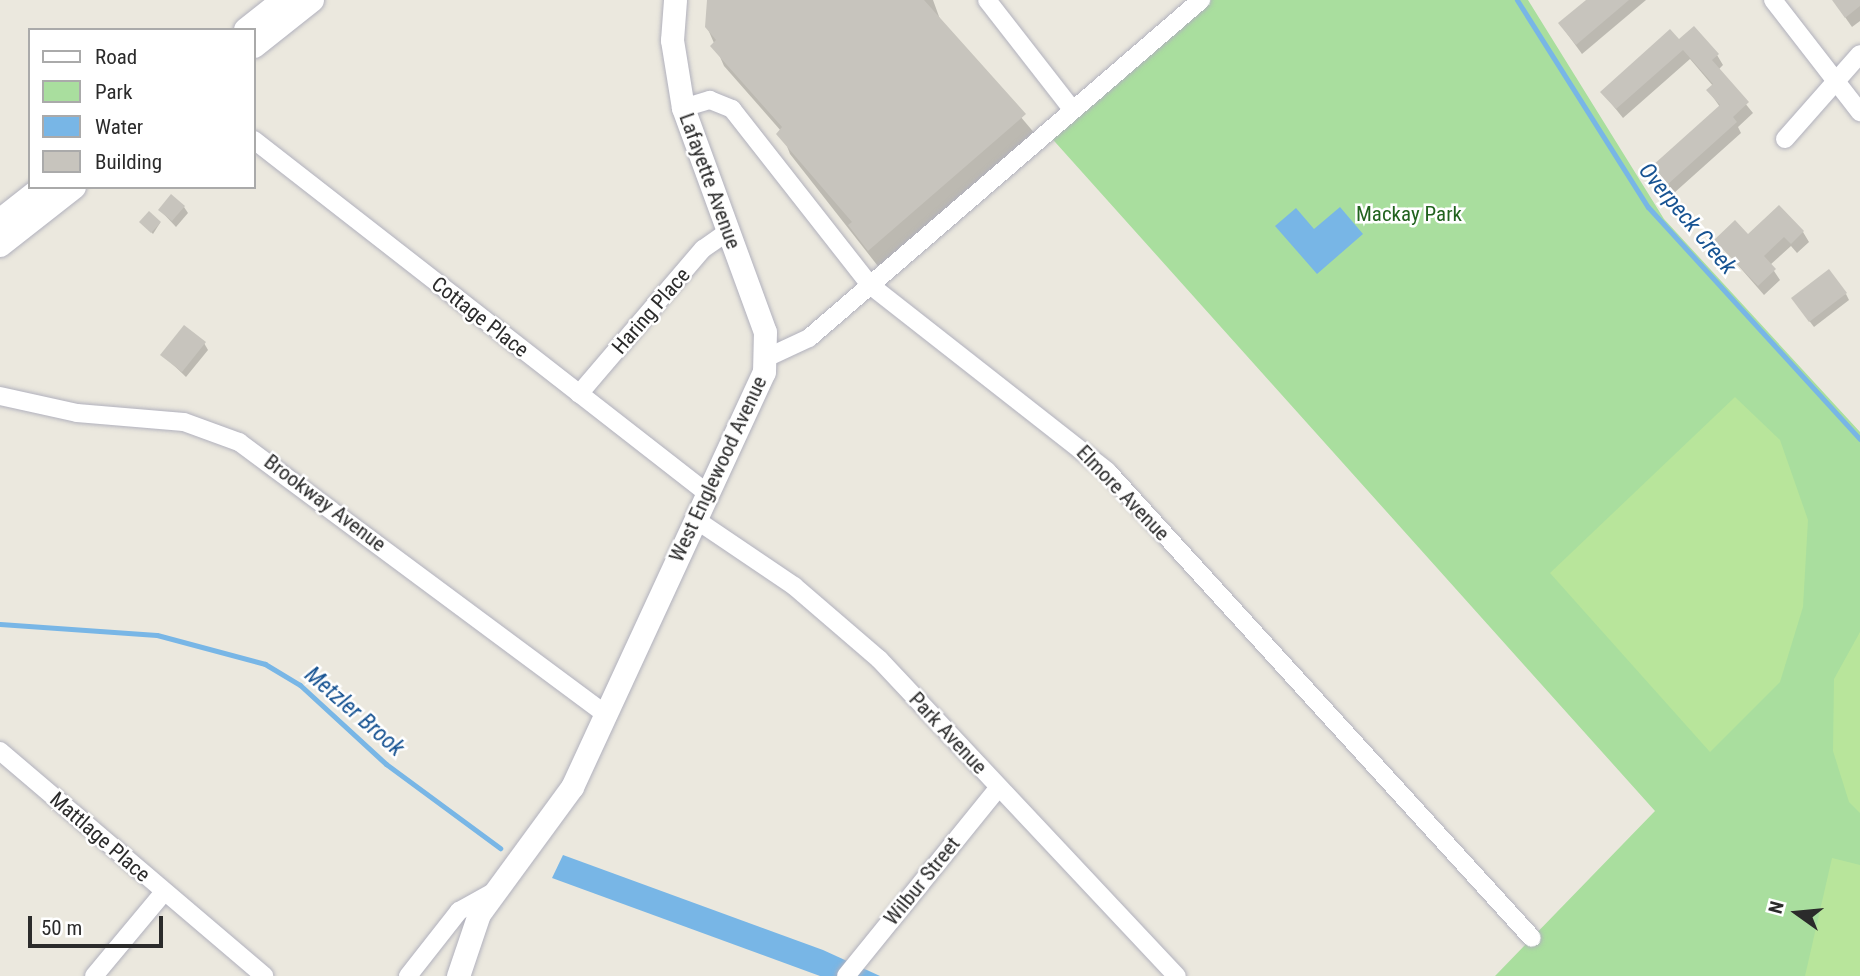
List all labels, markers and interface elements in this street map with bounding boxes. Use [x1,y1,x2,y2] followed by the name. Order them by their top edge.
[28,28,256,189] legend
[95,45,137,69] text: Road
[95,80,132,104] text: Park
[674,110,746,252] street label: Lafayette Avenue
[95,115,143,139] text: Water
[95,150,162,174] text: Building
[1632,158,1742,280] water label: Overpeck Creek
[1356,201,1462,227] park label: Mackay Park
[607,263,695,359] street label: Haring Place
[427,271,533,363] street label: Cottage Place
[664,372,772,566] street label: West Englewood Avenue
[1071,440,1175,546] street label: Elmore Avenue
[259,449,391,557] street label: Brookway Avenue
[299,661,409,763] water label: Metzler Brook
[904,687,992,779] street label: Park Avenue
[45,787,155,887] street label: Mattlage Place
[879,832,965,930] street label: Wilbur Street
[1762,878,1832,948] north arrow
[1764,899,1789,916] text: N
[32,902,166,946] scale bar
[41,916,82,940] text: 50 m

